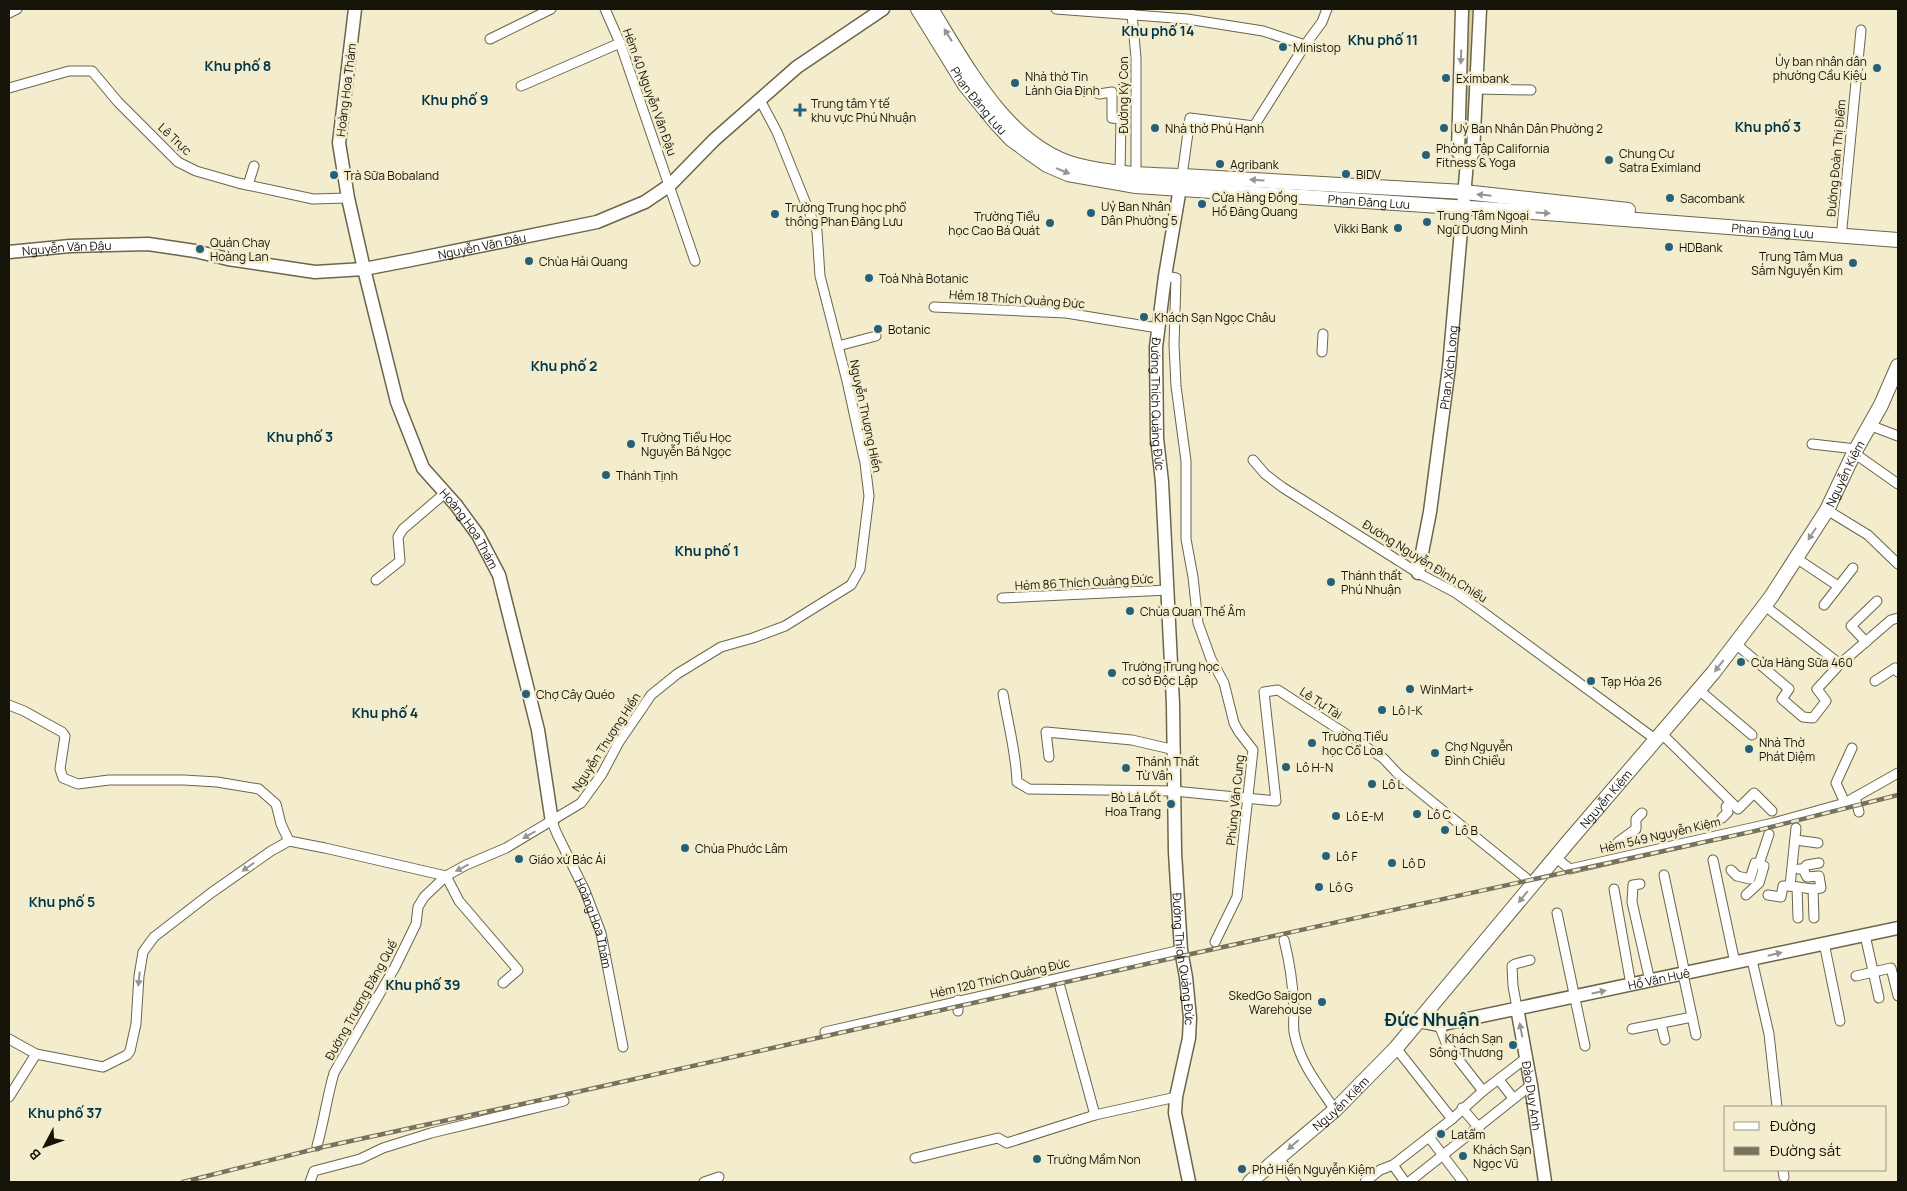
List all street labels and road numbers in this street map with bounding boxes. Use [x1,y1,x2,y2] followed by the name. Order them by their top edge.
[619,26,681,158] street label: Hẻm 40 Nguyễn Văn Đậu
[332,42,360,138] street label: Hoàng Hoa Thám
[1115,56,1132,134] street label: Đường Ký Con
[947,63,1011,138] street label: Phan Đăng Lưu
[1822,99,1850,217] street label: Đường Đoàn Thị Điểm
[155,119,196,159] street label: Lê Trực
[1327,190,1411,213] street label: Phan Đăng Lưu
[1731,219,1815,242] street label: Phan Đăng Lưu
[436,228,527,263] street label: Nguyễn Văn Đậu
[21,236,112,259] street label: Nguyễn Văn Đậu
[949,286,1086,312] street label: Hẻm 18 Thích Quảng Đức
[1435,325,1461,410] street label: Phan Xích Long
[1147,336,1169,472] street label: Đường Thích Quảng Đức
[846,358,886,474] street label: Nguyễn Thượng Hiền
[1821,437,1868,510] street label: Nguyễn Kiệm
[436,484,503,572] street label: Hoàng Hoa Thám
[1359,516,1491,606] street label: Đường Nguyễn Đình Chiểu
[1014,570,1154,594] street label: Hẻm 86 Thích Quảng Đức
[1296,683,1346,723] street label: Lê Tự Tài
[568,689,644,795] street label: Nguyễn Thượng Hiền
[1222,754,1248,846] street label: Phùng Văn Cung
[1575,766,1635,831] street label: Nguyễn Kiệm
[1598,813,1722,857] street label: Hẻm 549 Nguyễn Kiệm
[571,875,616,970] street label: Hoàng Hoa Thám
[1169,892,1199,1026] street label: Đường Thích Quảng Đức
[321,937,401,1063] street label: Đường Trương Đăng Quế
[928,954,1072,1002] street label: Hẻm 120 Thích Quảng Đức
[1626,964,1691,993] street label: Hồ Văn Huê
[1518,1060,1546,1131] street label: Đào Duy Anh
[1309,1072,1372,1134] street label: Nguyễn Kiệm

